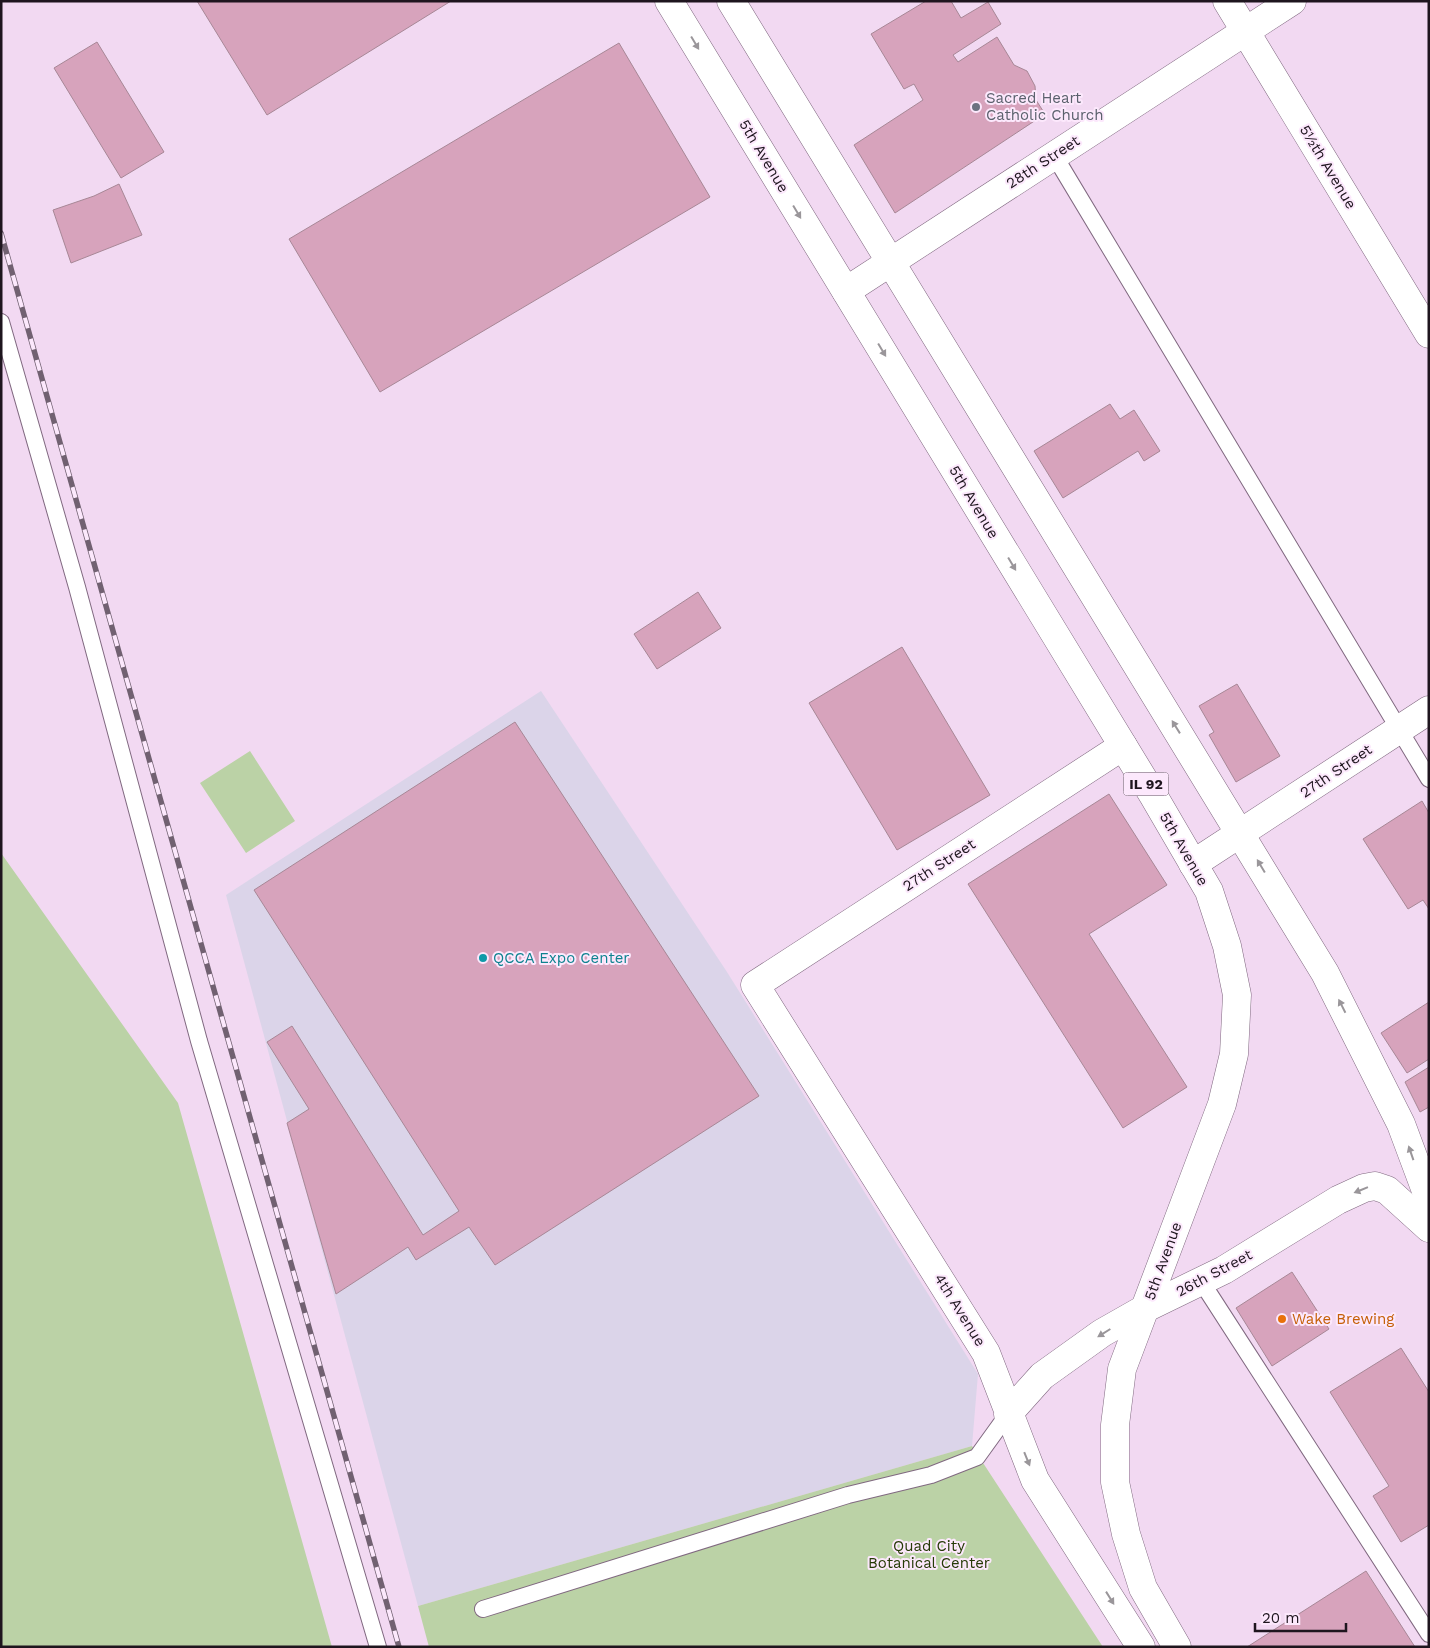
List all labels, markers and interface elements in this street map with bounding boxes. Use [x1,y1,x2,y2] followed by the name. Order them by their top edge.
[690,36,699,49] one-way arrow
[986,89,1104,124] place label: Sacred Heart Catholic Church
[970,101,982,113] marker: Sacred Heart Catholic Church
[735,116,793,196] street label: 5th Avenue
[1296,122,1360,212] street label: 5½th Avenue
[1003,131,1084,192] street label: 28th Street
[793,205,802,218] one-way arrow
[877,344,886,357] one-way arrow
[945,462,1003,542] street label: 5th Avenue
[1007,557,1016,570] one-way arrow
[1171,721,1180,734] one-way arrow
[1297,740,1376,802] street label: 27th Street
[1124,772,1168,796] road number: IL 92
[1156,809,1212,889] street label: 5th Avenue
[899,835,979,895] street label: 27th Street
[1256,859,1265,872] one-way arrow
[493,949,630,967] place label: QCCA Expo Center
[477,952,489,964] marker: QCCA Expo Center
[1338,999,1346,1014] one-way arrow
[1406,1146,1414,1161] one-way arrow
[1353,1186,1368,1194] one-way arrow
[1141,1219,1185,1303] street label: 5th Avenue
[1173,1245,1256,1301] street label: 26th Street
[931,1270,989,1350] street label: 4th Avenue
[1292,1310,1394,1328] place label: Wake Brewing
[1276,1313,1288,1325] marker: Wake Brewing
[1097,1328,1110,1337] one-way arrow
[1023,1452,1031,1467] one-way arrow
[868,1537,990,1572] park label: Quad City Botanical Center
[1105,1592,1115,1605] one-way arrow
[1255,1600,1346,1632] scale bar
[1262,1609,1300,1627] text: 20 m

